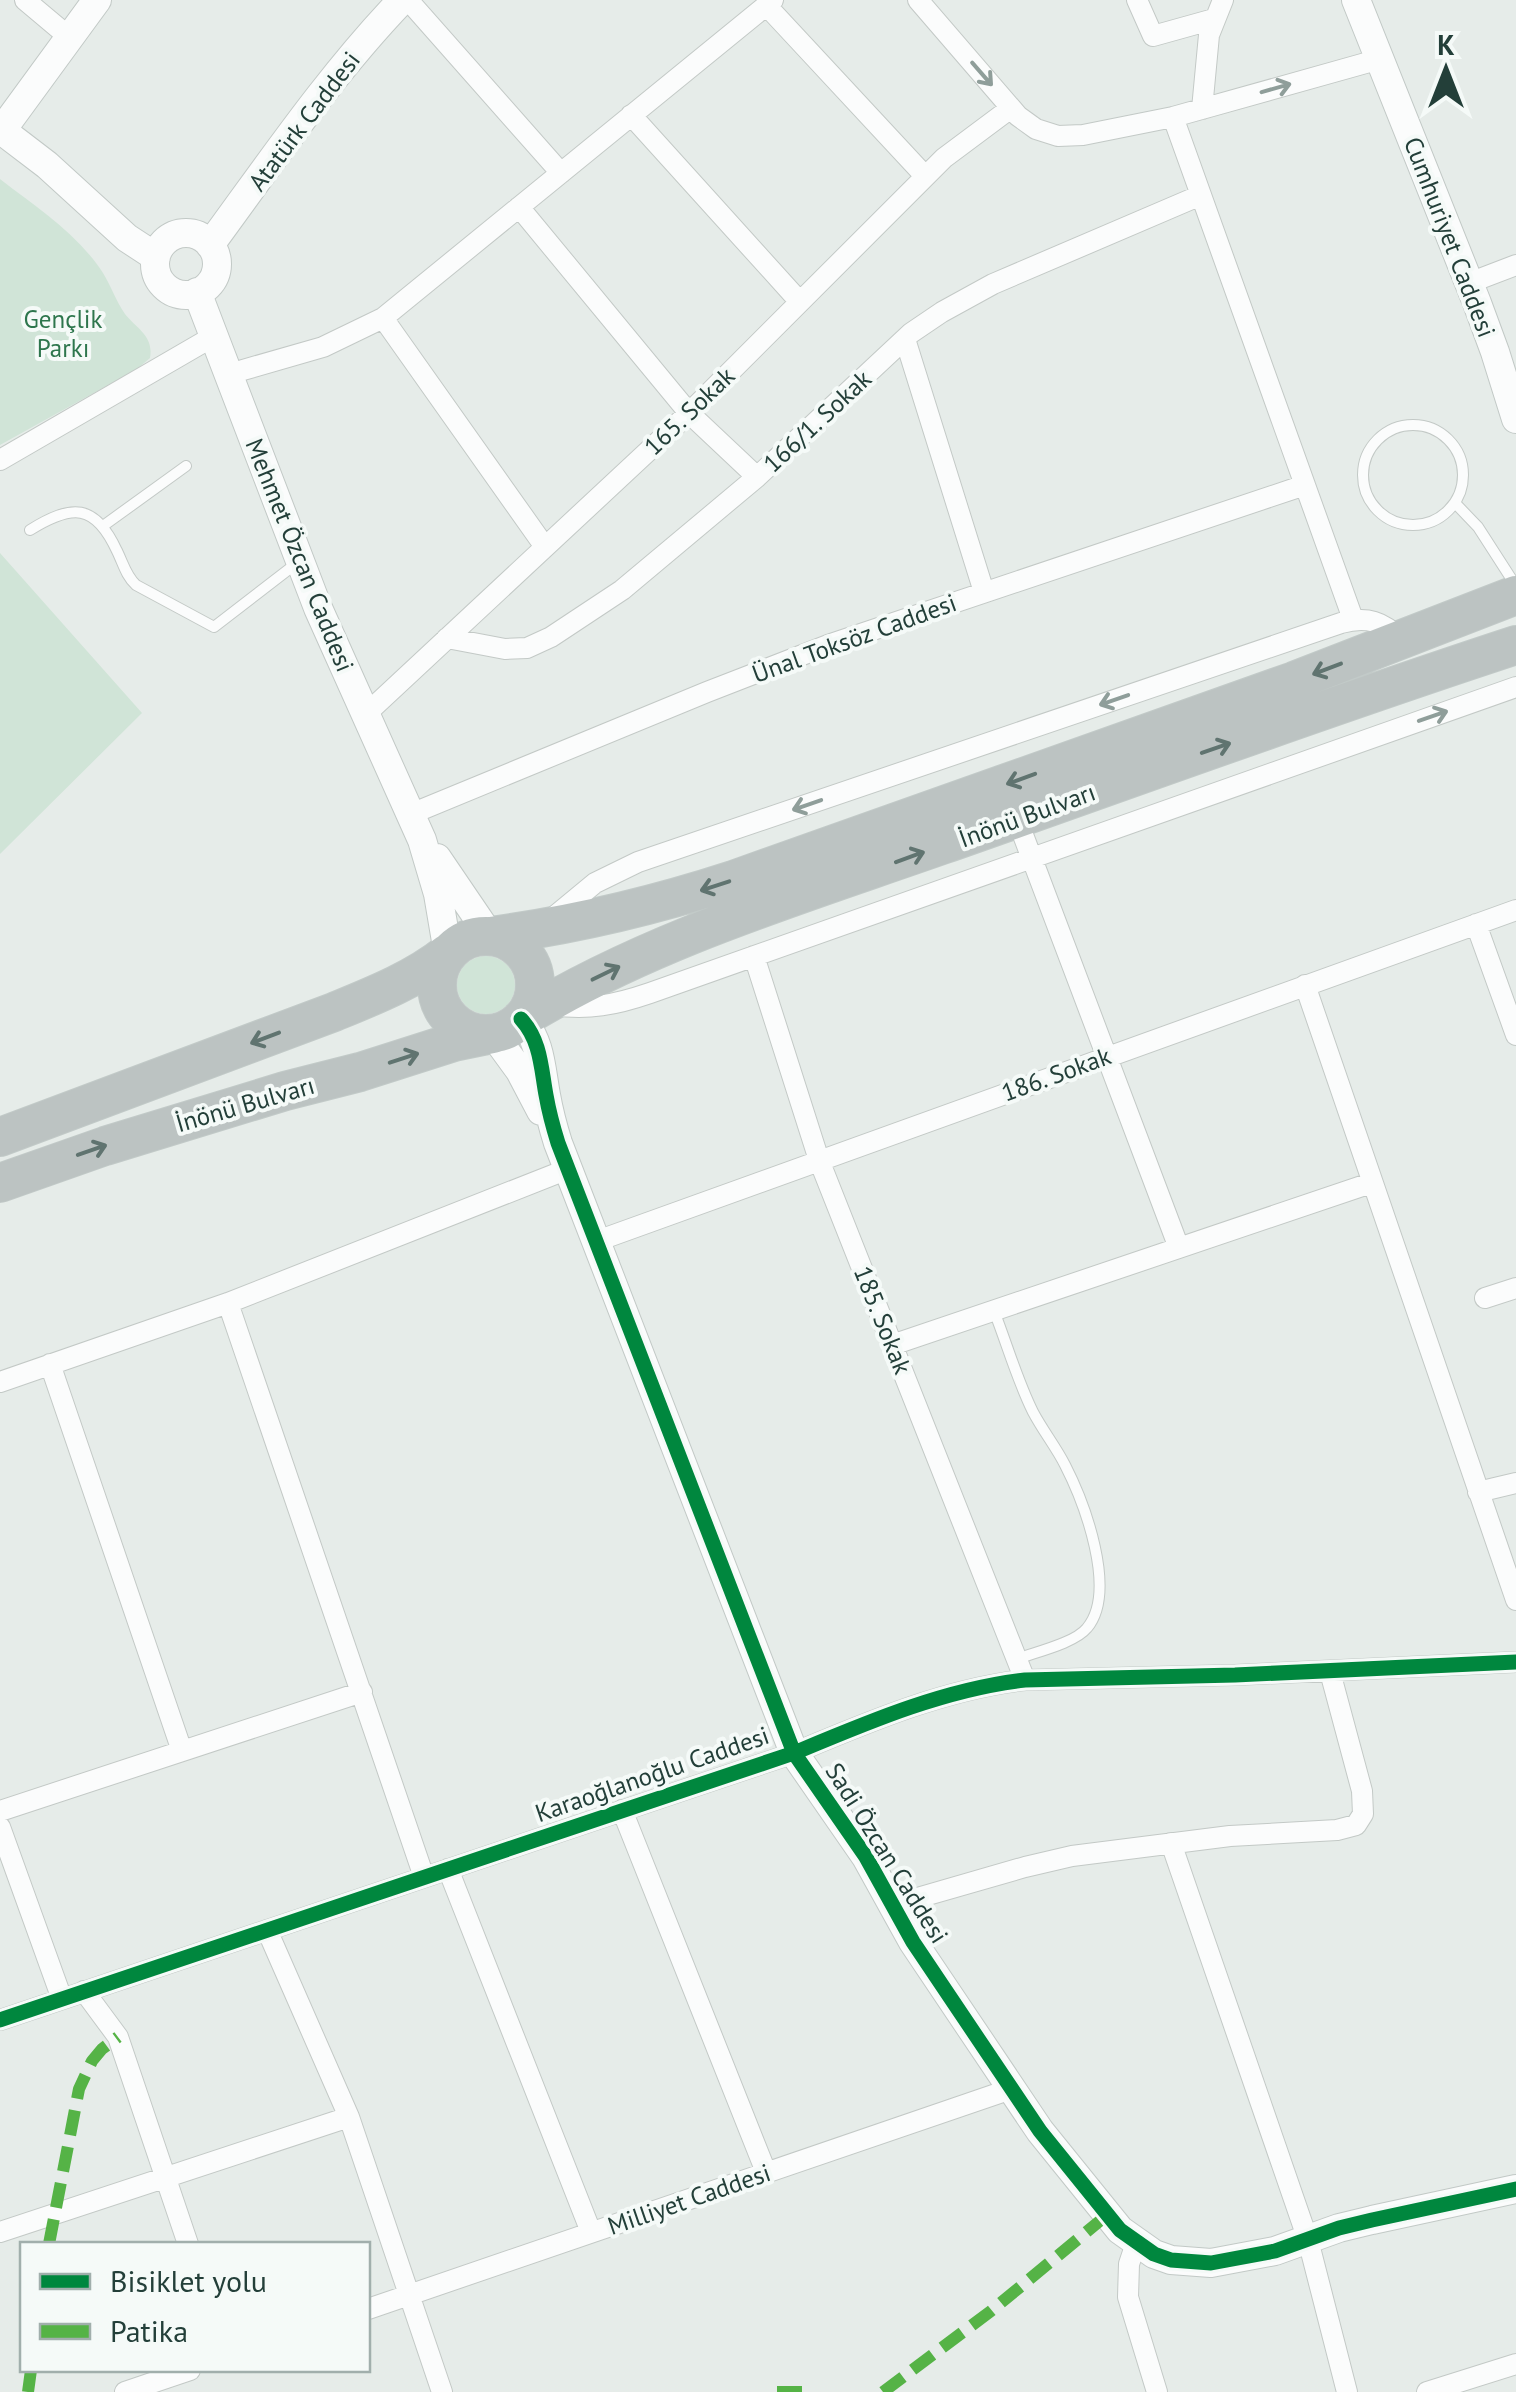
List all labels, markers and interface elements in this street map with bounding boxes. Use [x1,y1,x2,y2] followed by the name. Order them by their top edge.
[1396,20,1496,120] north arrow
[1437,26,1455,63] text: K
[241,45,367,197] street label: Atatürk Caddesi
[970,60,992,86] one-way arrow
[1260,78,1292,96] one-way arrow
[1397,132,1503,342] street label: Cumhuriyet Caddesi
[24,303,102,364] park label: Gençlik Parkı
[637,360,741,462] street label: 165. Sokak
[756,363,878,479] street label: 166/1. Sokak
[239,434,361,676] street label: Mehmet Özcan Caddesi
[747,586,961,690] street label: Ünal Toksöz Caddesi
[1313,661,1344,679] one-way arrow
[1100,692,1131,710] one-way arrow
[1417,706,1448,724] one-way arrow
[1200,738,1231,756] one-way arrow
[1007,771,1038,789] one-way arrow
[954,775,1100,855] street label: İnönü Bulvarı
[792,797,823,815] one-way arrow
[893,846,925,864] one-way arrow
[699,879,731,897] one-way arrow
[591,963,621,982] one-way arrow
[250,1030,281,1048] one-way arrow
[997,1039,1115,1109] street label: 186. Sokak
[387,1048,419,1066] one-way arrow
[172,1069,318,1139] street label: İnönü Bulvarı
[75,1140,106,1158] one-way arrow
[847,1261,919,1379] street label: 185. Sokak
[531,1719,773,1829] street label: Karaoğlanoğlu Caddesi
[819,1757,955,1949] street label: Sadi Özcan Caddesi
[603,2156,775,2242] street label: Milliyet Caddesi
[20,2242,370,2372] legend
[110,2261,267,2300] text: Bisiklet yolu
[110,2311,188,2350] text: Patika

